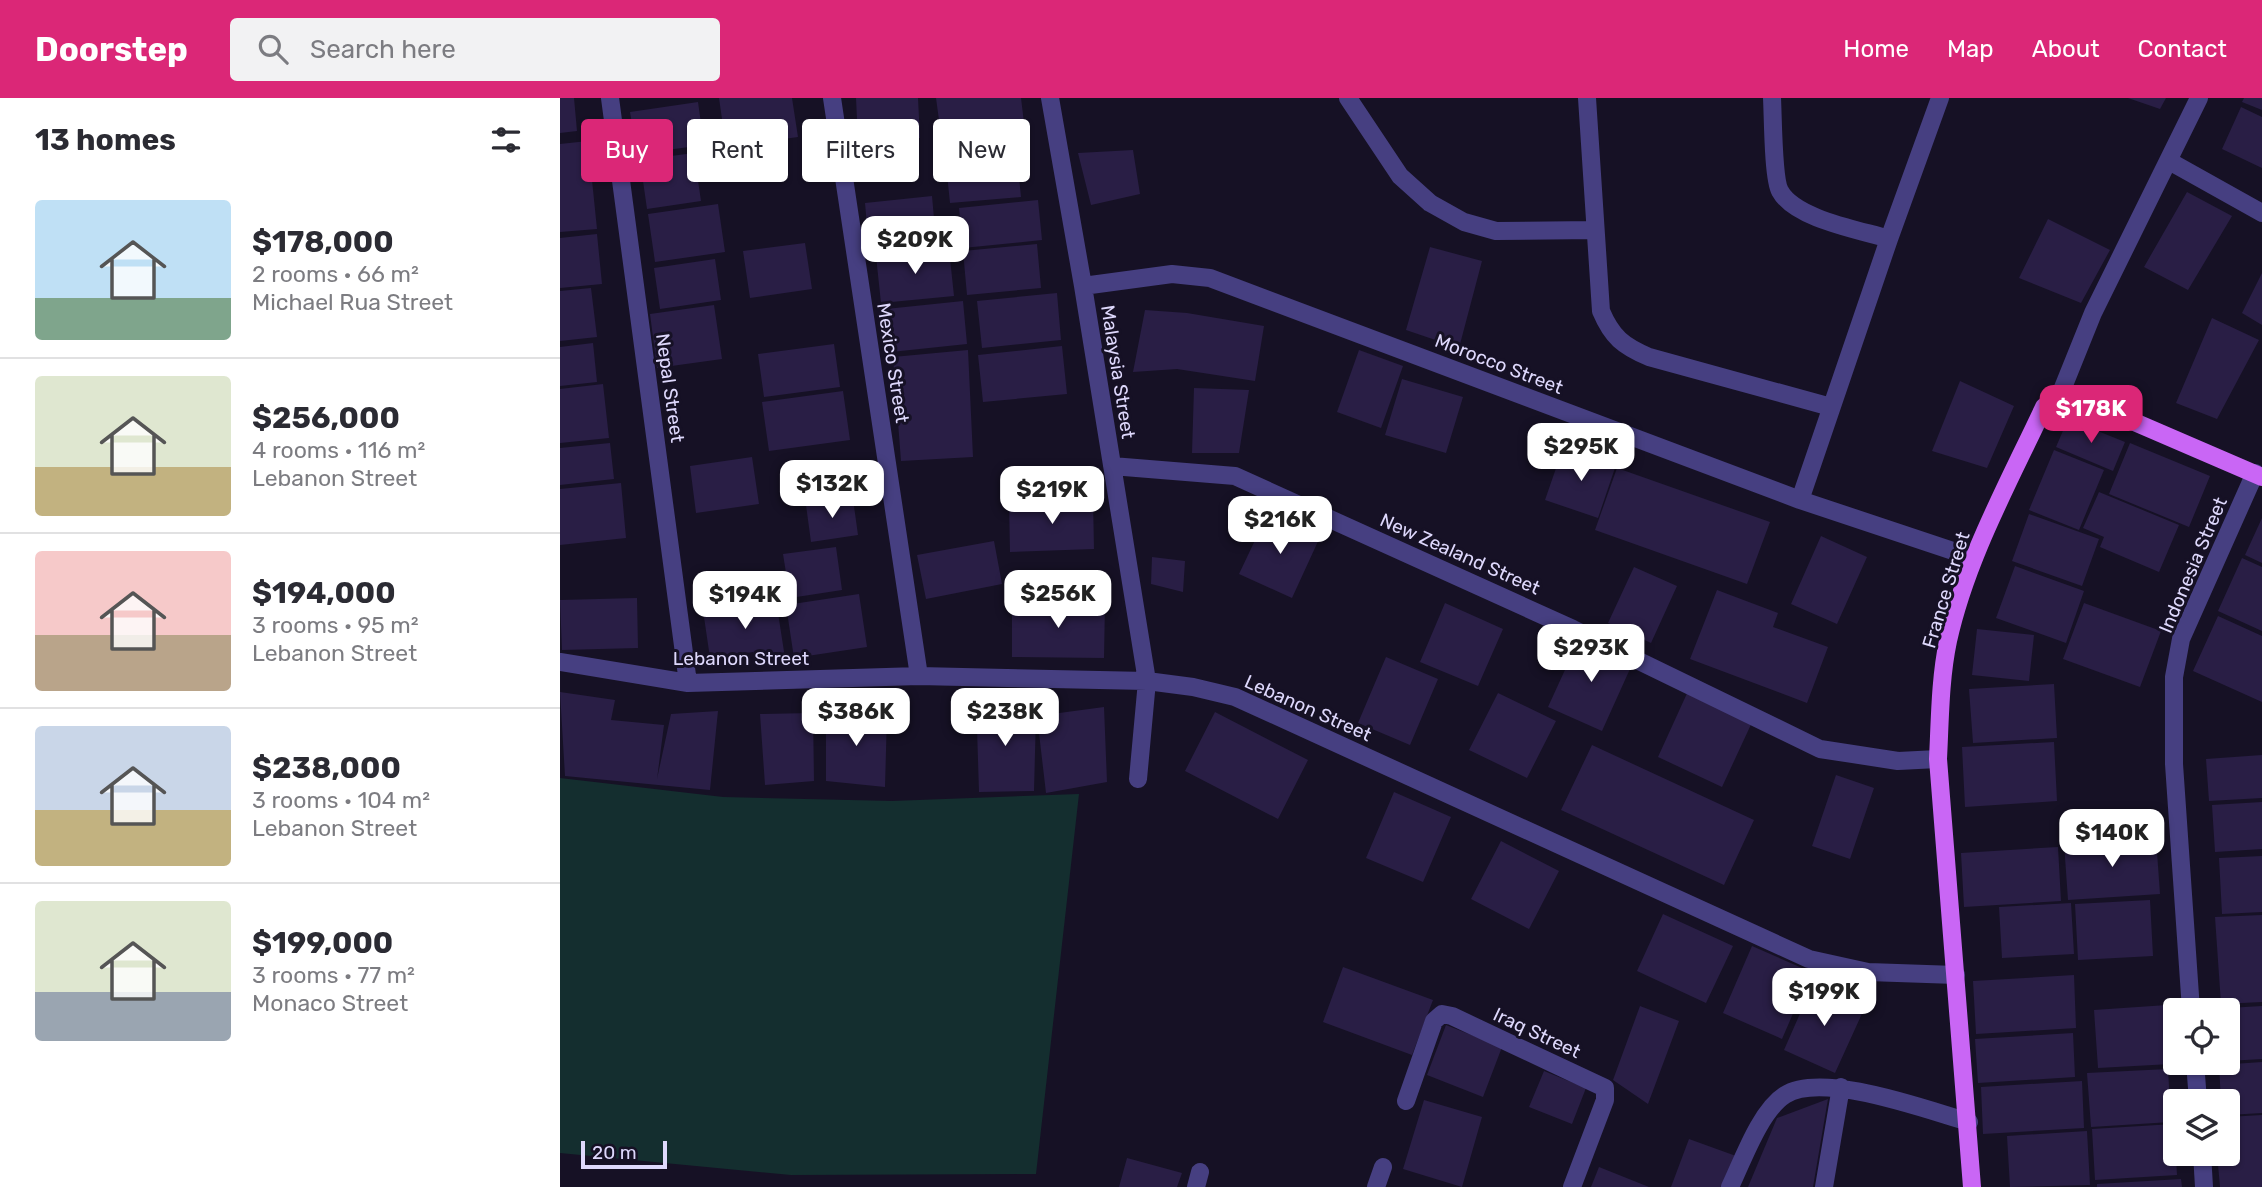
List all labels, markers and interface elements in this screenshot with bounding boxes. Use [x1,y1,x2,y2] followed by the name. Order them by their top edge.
[230,18,720,81] search box
[35,30,188,69] text: Doorstep
[254,30,292,68] icon: search
[310,34,456,65] text: Search here
[1843,35,1909,63] text: Home
[1947,35,1994,63] text: Map
[2032,35,2100,63] text: About
[2138,35,2227,63] text: Contact
[581,119,673,182] chip: Buy
[687,119,788,182] chip: Rent
[802,119,919,182] chip: Filters
[933,119,1030,182] chip: New
[487,121,525,159] icon: filters
[35,122,176,158] text: 13 homes
[866,216,964,276] pin: $209K
[252,224,394,260] text: $178,000
[877,225,953,253] text: $209K
[91,228,175,312] icon: home
[252,260,419,288] text: 2 rooms · 66 m²
[252,288,453,316] text: Michael Rua Street
[872,301,914,425] street label: Mexico Street
[1096,304,1140,441] street label: Malaysia Street
[1432,329,1567,399] street label: Morocco Street
[651,332,689,445] street label: Nepal Street
[2042,386,2140,445] pin: $178K
[2056,394,2126,422] text: $178K
[252,400,400,436] text: $256,000
[91,404,175,488] icon: home
[1532,424,1630,483] pin: $295K
[1543,432,1619,460] text: $295K
[252,436,425,464] text: 4 rooms · 116 m²
[783,460,881,520] pin: $132K
[252,464,417,492] text: Lebanon Street
[1003,466,1101,526] pin: $219K
[796,469,868,497] text: $132K
[1016,475,1088,503] text: $219K
[2154,493,2232,636] street label: Indonesia Street
[1231,496,1329,556] pin: $216K
[1244,505,1316,533] text: $216K
[1376,508,1544,600] street label: New Zealand Street
[1917,528,1975,651] street label: France Street
[1009,570,1107,630] pin: $256K
[696,572,794,631] pin: $194K
[252,575,396,611] text: $194,000
[91,579,175,663] icon: home
[1020,579,1096,607] text: $256K
[709,580,781,608] text: $194K
[252,611,419,639] text: 3 rooms · 95 m²
[1542,624,1640,684] pin: $293K
[1553,633,1629,661] text: $293K
[252,639,417,667] text: Lebanon Street
[673,647,810,670] street label: Lebanon Street
[1241,670,1376,746] street label: Lebanon Street
[807,688,905,748] pin: $386K
[956,688,1054,748] pin: $238K
[818,697,894,725] text: $386K
[967,697,1043,725] text: $238K
[252,750,401,786] text: $238,000
[91,754,175,838] icon: home
[252,786,430,814] text: 3 rooms · 104 m²
[2063,810,2161,869] pin: $140K
[252,814,417,842] text: Lebanon Street
[2075,818,2149,846] text: $140K
[252,925,393,961] text: $199,000
[91,929,175,1013] icon: home
[252,961,415,989] text: 3 rooms · 77 m²
[1775,968,1873,1028] pin: $199K
[1788,977,1860,1005] text: $199K
[252,989,408,1017] text: Monaco Street
[2163,998,2240,1166] map controls
[2163,998,2240,1075] button: locate
[1490,1003,1585,1063] street label: Iraq Street
[2163,1089,2240,1166] button: layers
[581,1138,667,1170] scale bar
[592,1141,637,1164] text: 20 m

